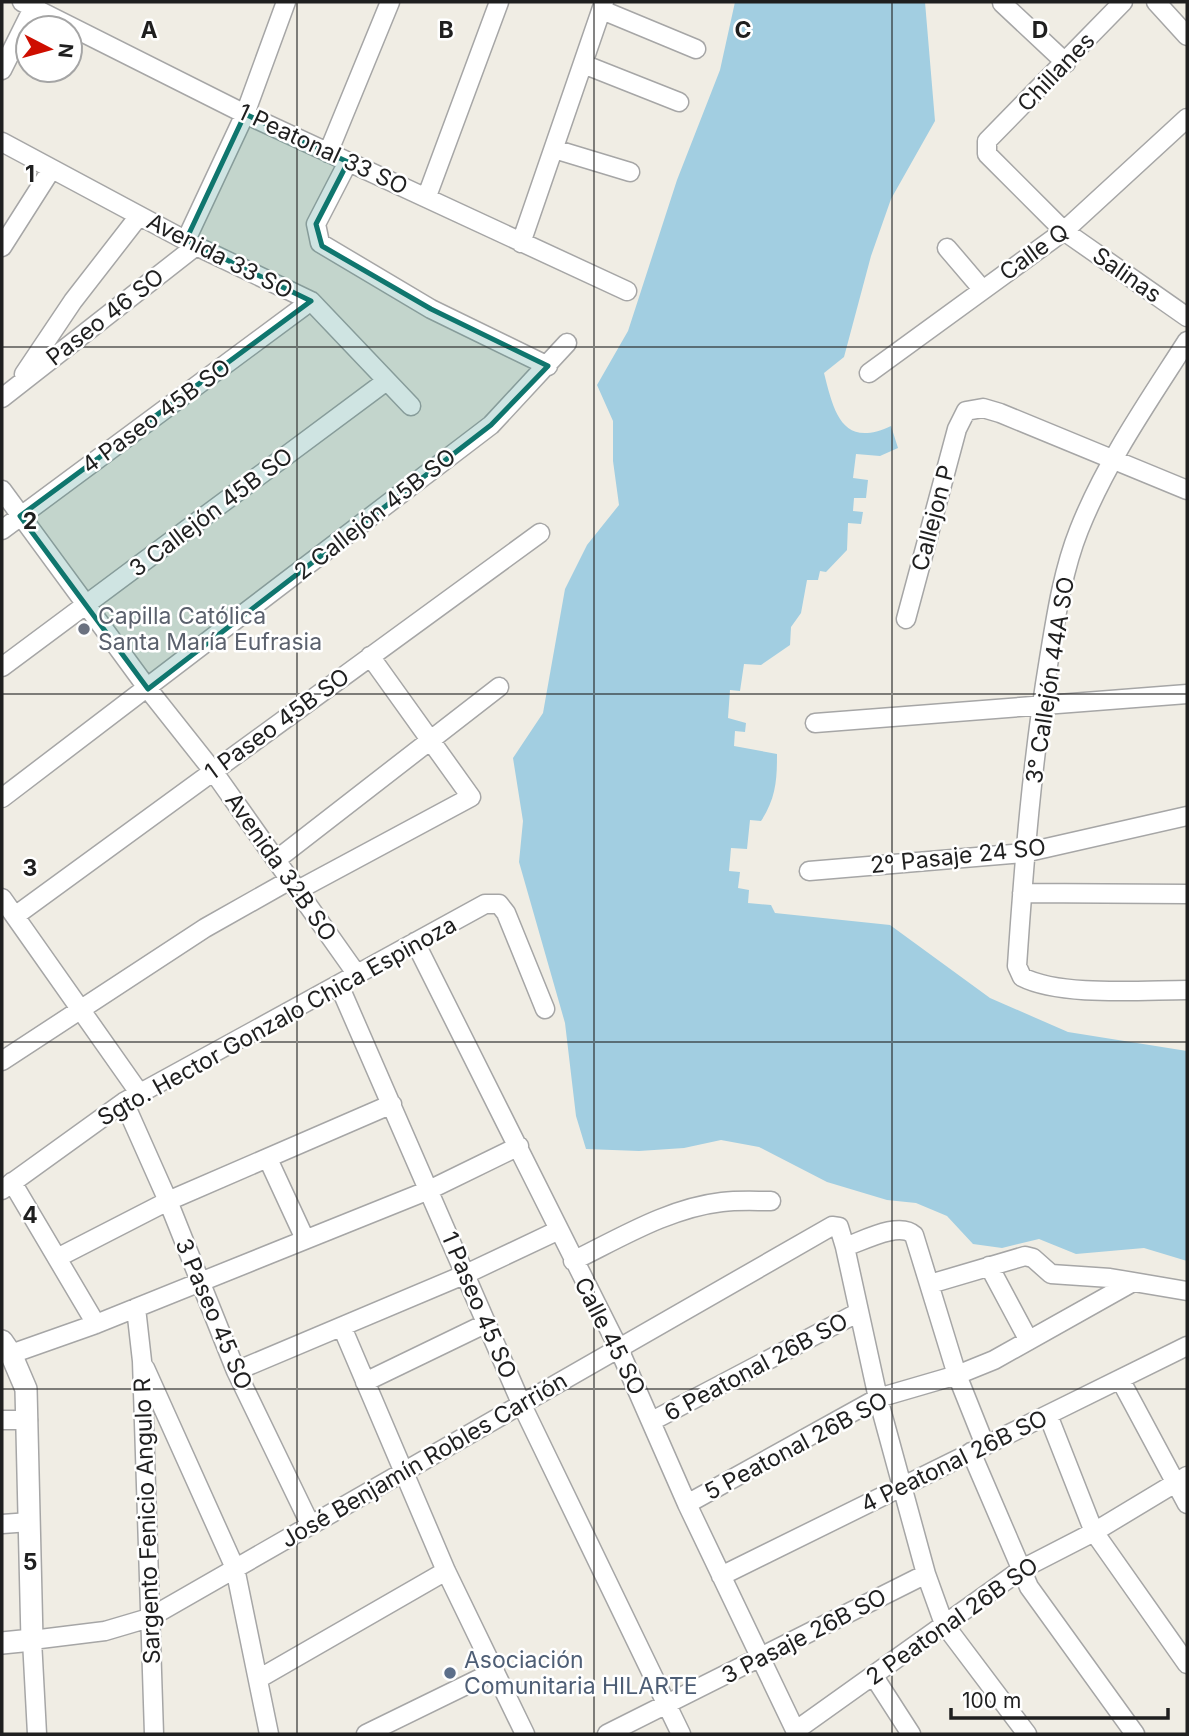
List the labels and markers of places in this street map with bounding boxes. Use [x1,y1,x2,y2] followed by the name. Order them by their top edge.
[98,602,322,656] place label: Capilla Católica Santa María Eufrasia
[76,621,92,637] marker: Capilla Católica Santa María Eufrasia
[464,1646,698,1700] place label: Asociación Comunitaria HILARTE
[442,1665,458,1681] marker: Asociación Comunitaria HILARTE

